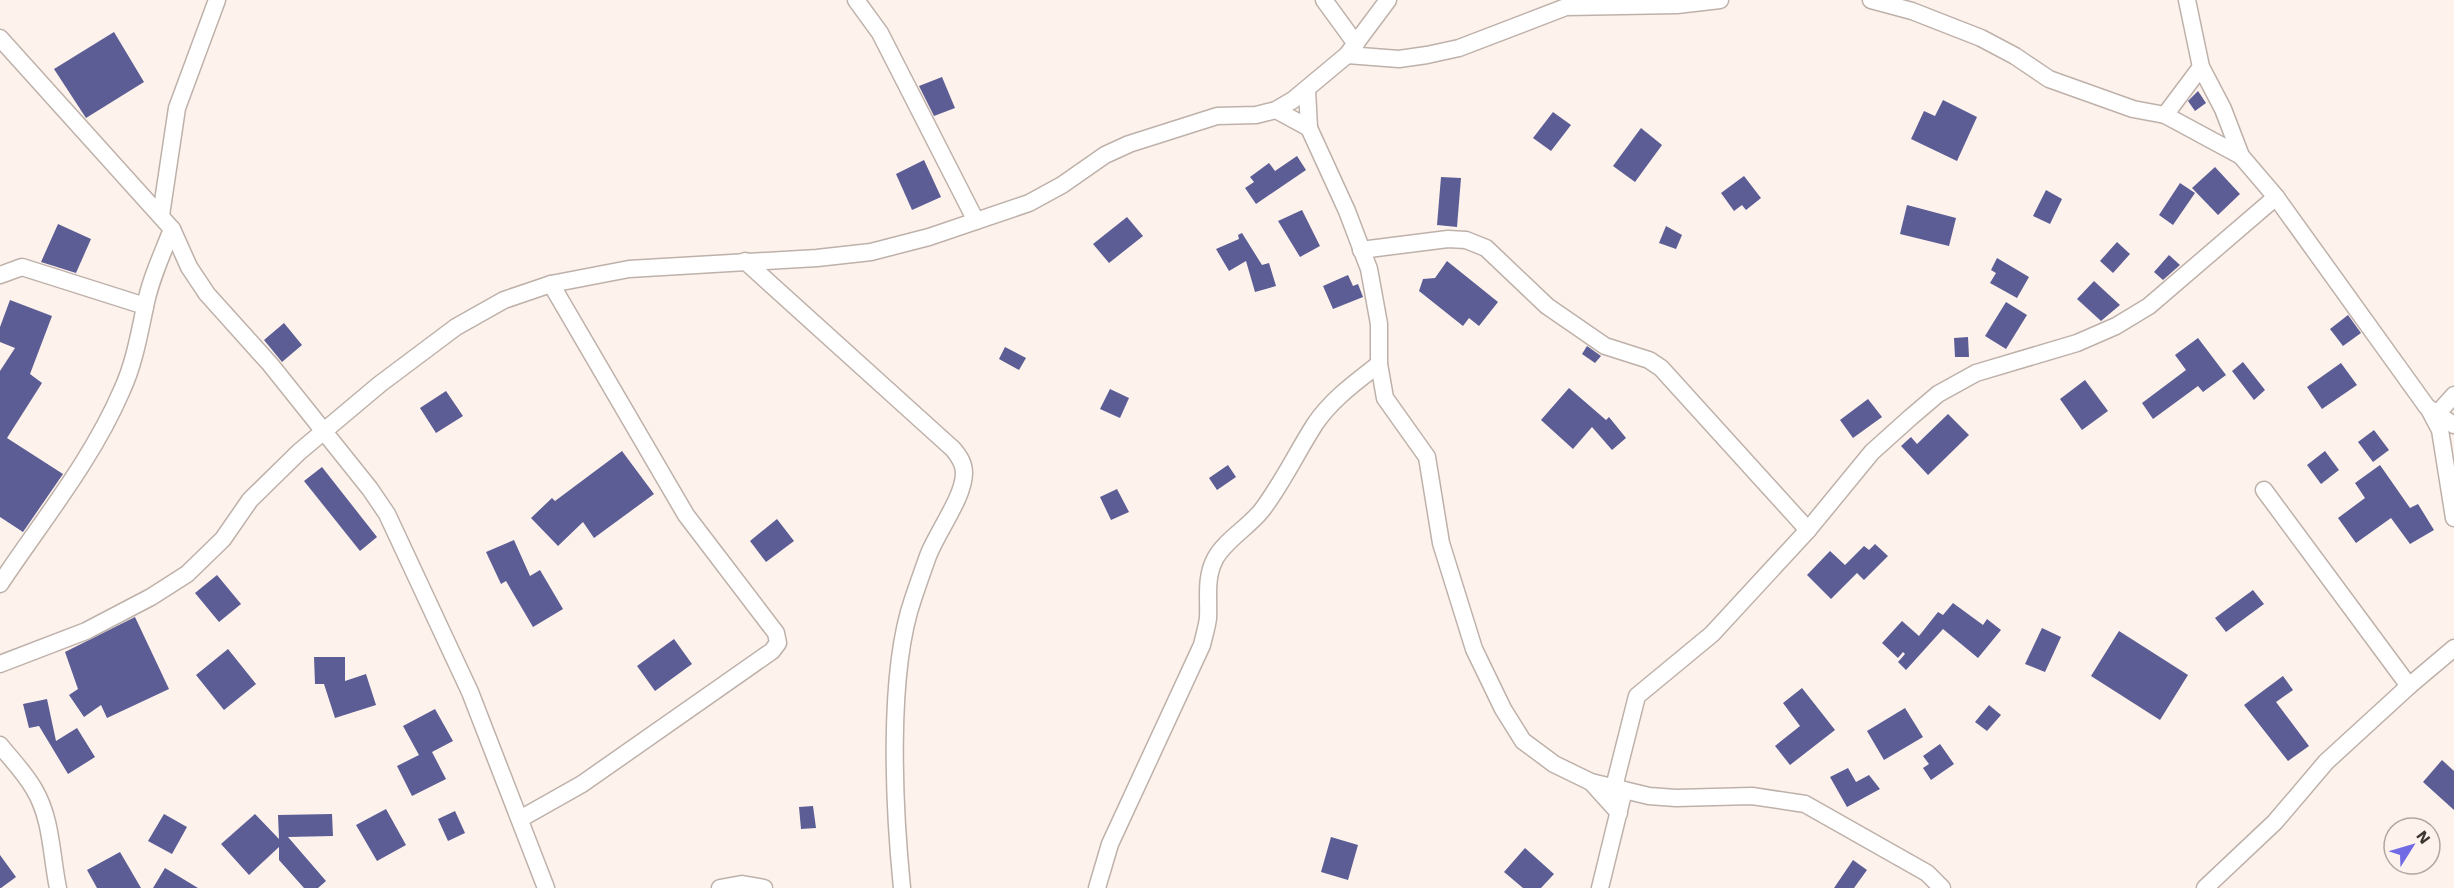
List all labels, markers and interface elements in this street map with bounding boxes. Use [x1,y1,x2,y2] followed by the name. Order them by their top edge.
[2382,816,2442,876] north arrow
[2412,827,2435,848] text: N

